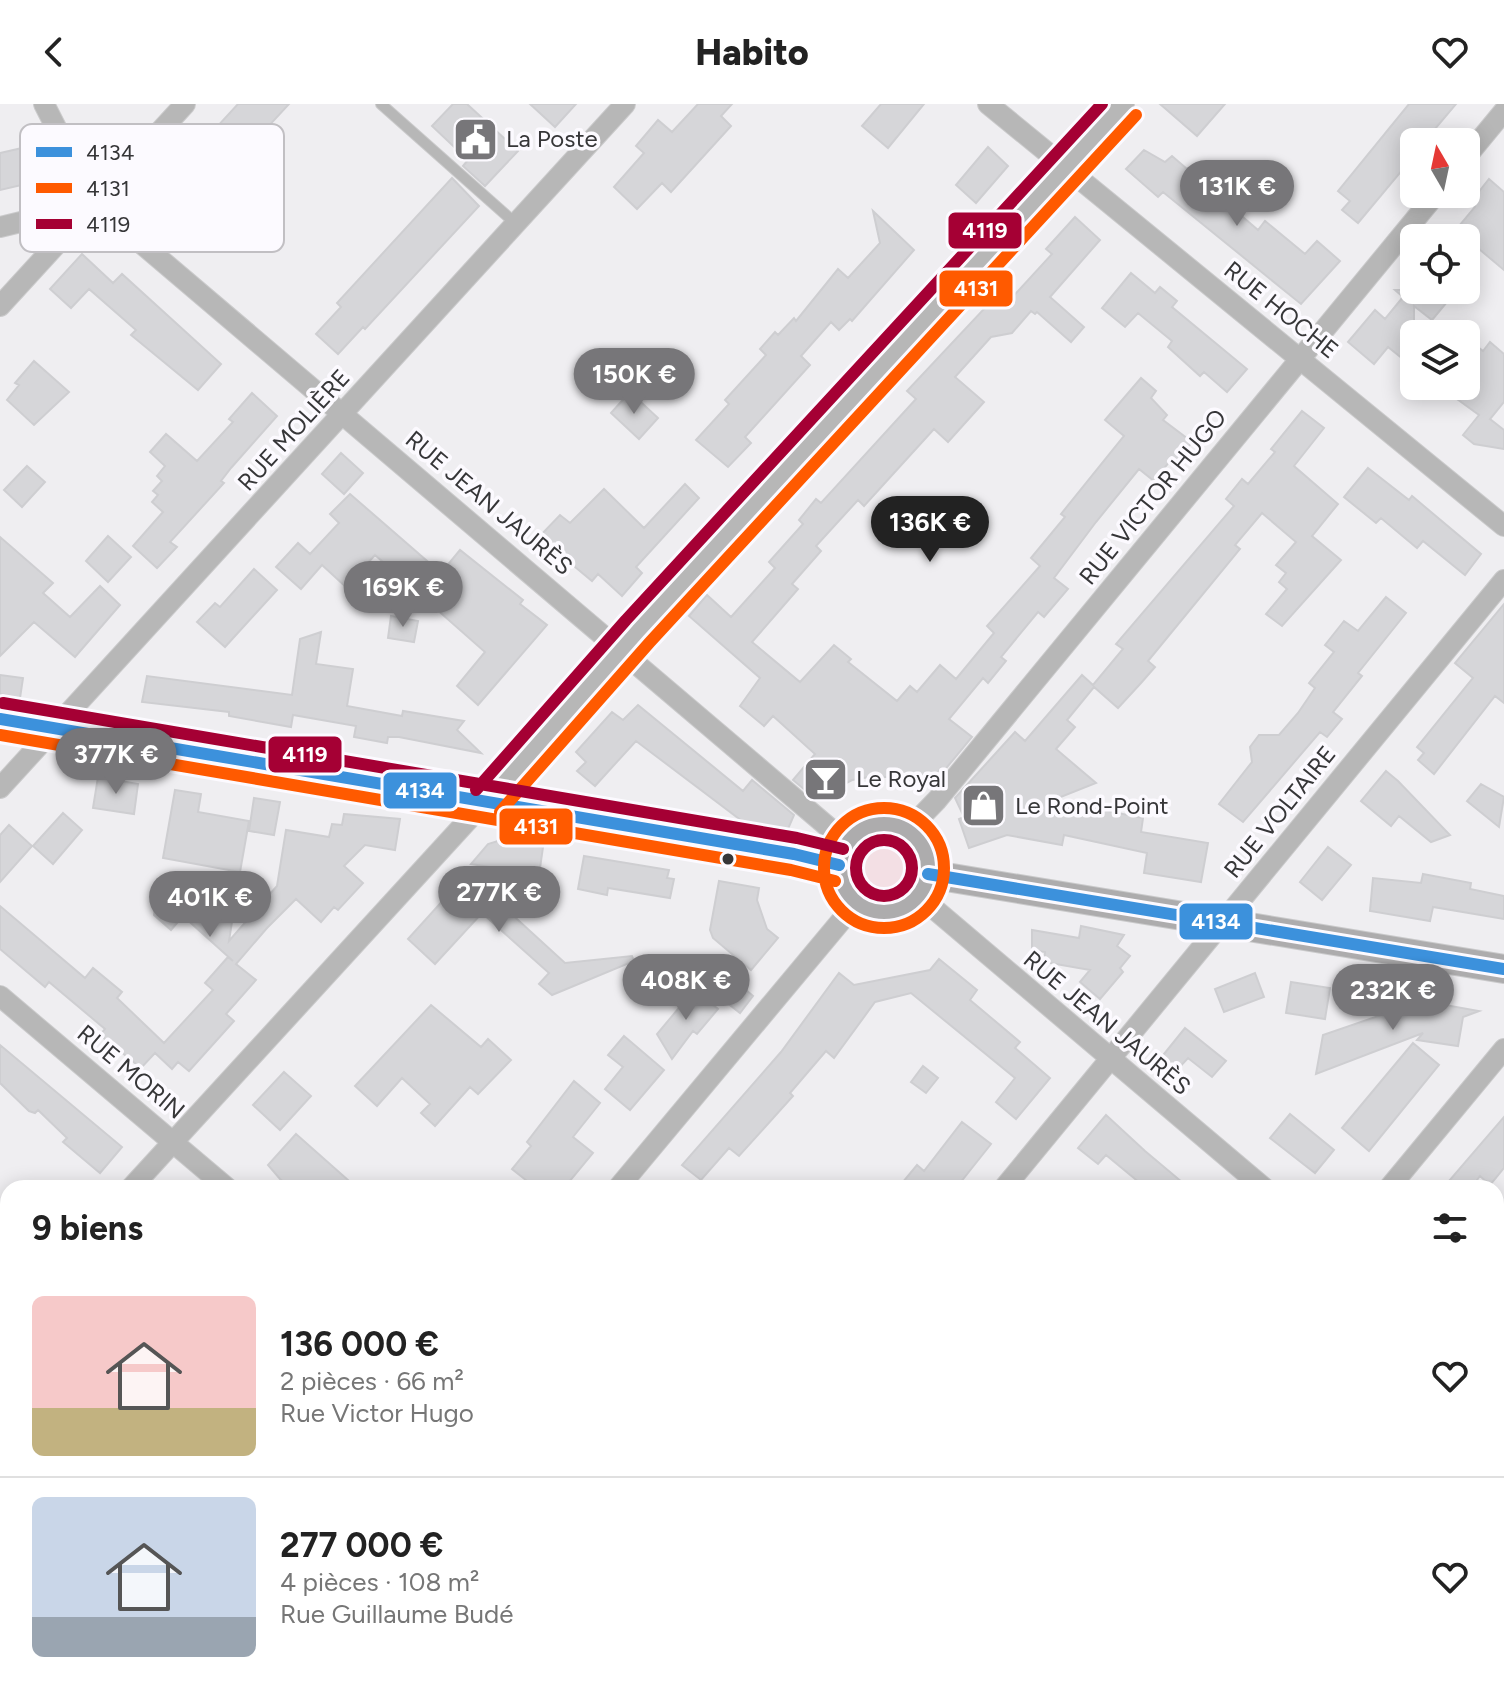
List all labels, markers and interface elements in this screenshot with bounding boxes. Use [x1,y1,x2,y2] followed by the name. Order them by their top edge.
[32,30,76,74] icon: back
[1428,30,1472,74] icon: heart
[695,31,809,74] text: Habito
[451,115,499,163] public building icon: La Poste
[20,124,284,252] legend
[506,124,598,153] place label: La Poste
[1400,128,1480,208] north arrow
[1400,128,1480,400] map controls
[86,139,134,166] text: 4134
[1172,160,1302,228] pin: 131K €
[1198,170,1276,202] text: 131K €
[86,175,130,202] text: 4131
[86,211,130,238] text: 4119
[947,211,1023,250] line badge: 4119
[962,217,1008,244] text: 4119
[1400,224,1480,304] button: locate
[1218,255,1344,364] street label: RUE HOCHE
[938,269,1014,308] line badge: 4131
[954,275,998,302] text: 4131
[1400,320,1480,400] button: layers
[569,348,699,416] pin: 150K €
[592,358,676,390] text: 150K €
[232,363,356,496] street label: RUE MOLIÈRE
[1073,403,1232,590] street label: RUE VICTOR HUGO
[400,424,579,581] street label: RUE JEAN JAURÈS
[865,496,995,564] pin: 136K €
[889,506,971,538] text: 136K €
[338,561,468,629] pin: 169K €
[362,571,444,603] text: 169K €
[51,728,181,796] pin: 377K €
[267,735,343,774] line badge: 4119
[74,738,158,770] text: 377K €
[1218,740,1342,884] street label: RUE VOLTAIRE
[282,741,328,768] text: 4119
[801,755,849,803] bar icon: Le Royal
[856,764,946,793] place label: Le Royal
[382,771,458,810] line badge: 4134
[395,777,445,804] text: 4134
[960,782,1008,830] shop icon: Le Rond-Point
[1015,791,1169,820] place label: Le Rond-Point
[498,807,574,846] line badge: 4131
[514,813,558,840] text: 4131
[720,851,736,867] unlabelled marker
[434,866,564,934] pin: 277K €
[145,871,275,939] pin: 401K €
[456,876,542,908] text: 277K €
[167,881,253,913] text: 401K €
[1178,902,1254,941] line badge: 4134
[1191,908,1241,935] text: 4134
[1018,944,1197,1101] street label: RUE JEAN JAURÈS
[621,954,751,1022] pin: 408K €
[641,964,731,996] text: 408K €
[1328,964,1458,1032] pin: 232K €
[1350,974,1436,1006] text: 232K €
[72,1018,191,1125] street label: RUE MORIN
[1428,1206,1472,1250] icon: filters
[32,1208,143,1249] text: 9 biens
[280,1324,439,1365] text: 136 000 €
[96,1328,192,1424] icon: home
[1428,1354,1472,1398] icon: heart
[280,1365,464,1397] text: 2 pièces · 66 m²
[280,1397,474,1429] text: Rue Victor Hugo
[280,1525,443,1566] text: 277 000 €
[96,1529,192,1625] icon: home
[1428,1555,1472,1599] icon: heart
[280,1566,479,1598] text: 4 pièces · 108 m²
[280,1598,514,1630] text: Rue Guillaume Budé

